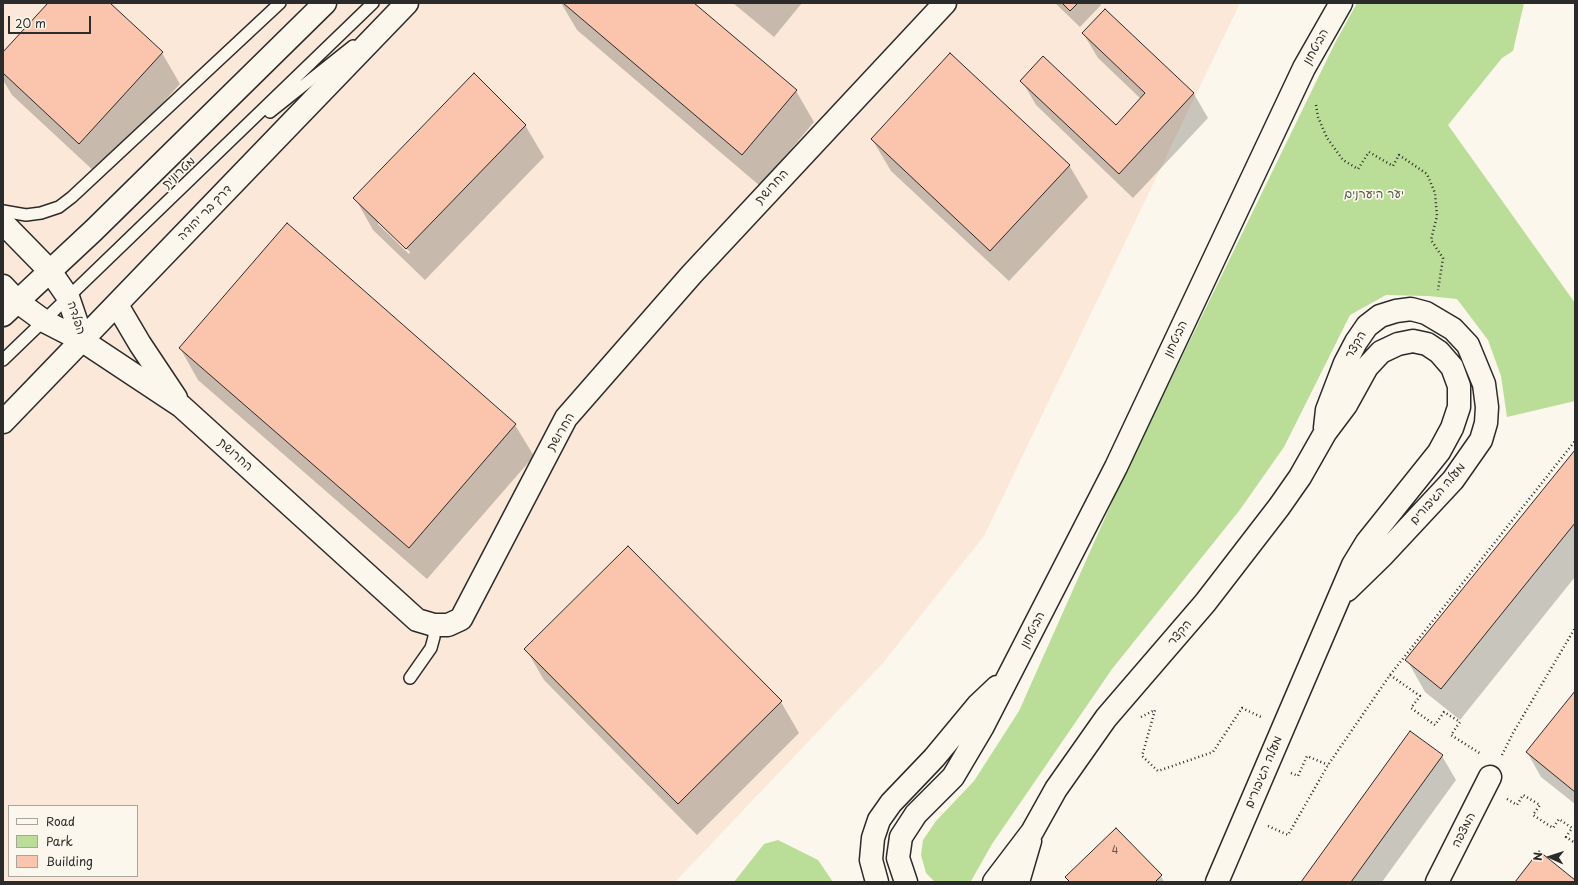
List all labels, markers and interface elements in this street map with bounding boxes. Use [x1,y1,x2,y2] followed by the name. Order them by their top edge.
[10,8,93,34] scale bar
[15,14,46,32] text: 20 m
[1300,26,1332,68] street label: הביטחון
[159,154,199,192] street label: מטרונית
[752,167,792,207] street label: החרושת
[175,182,235,244] street label: דרך בר יהודה
[1344,188,1404,202] park label: יער היערנים
[64,300,88,336] street label: הפלדה
[1161,318,1191,360] street label: הביטחון
[1342,329,1370,361] street label: הקצר
[544,410,578,454] street label: החרושת
[215,436,255,474] street label: החרושת
[1407,460,1469,528] street label: מעלה הגיבורים
[1018,609,1048,651] street label: הביטחון
[1165,617,1195,649] street label: הקצר
[1242,734,1286,810] street label: מעלה הגיבורים
[8,805,138,877] legend
[1449,810,1479,850] street label: המצפה
[46,812,75,830] text: Road
[46,832,73,850] text: Park
[1530,837,1570,877] north arrow
[1112,845,1118,857] house number: 4
[46,852,93,870] text: Building
[1529,852,1546,861] text: N

